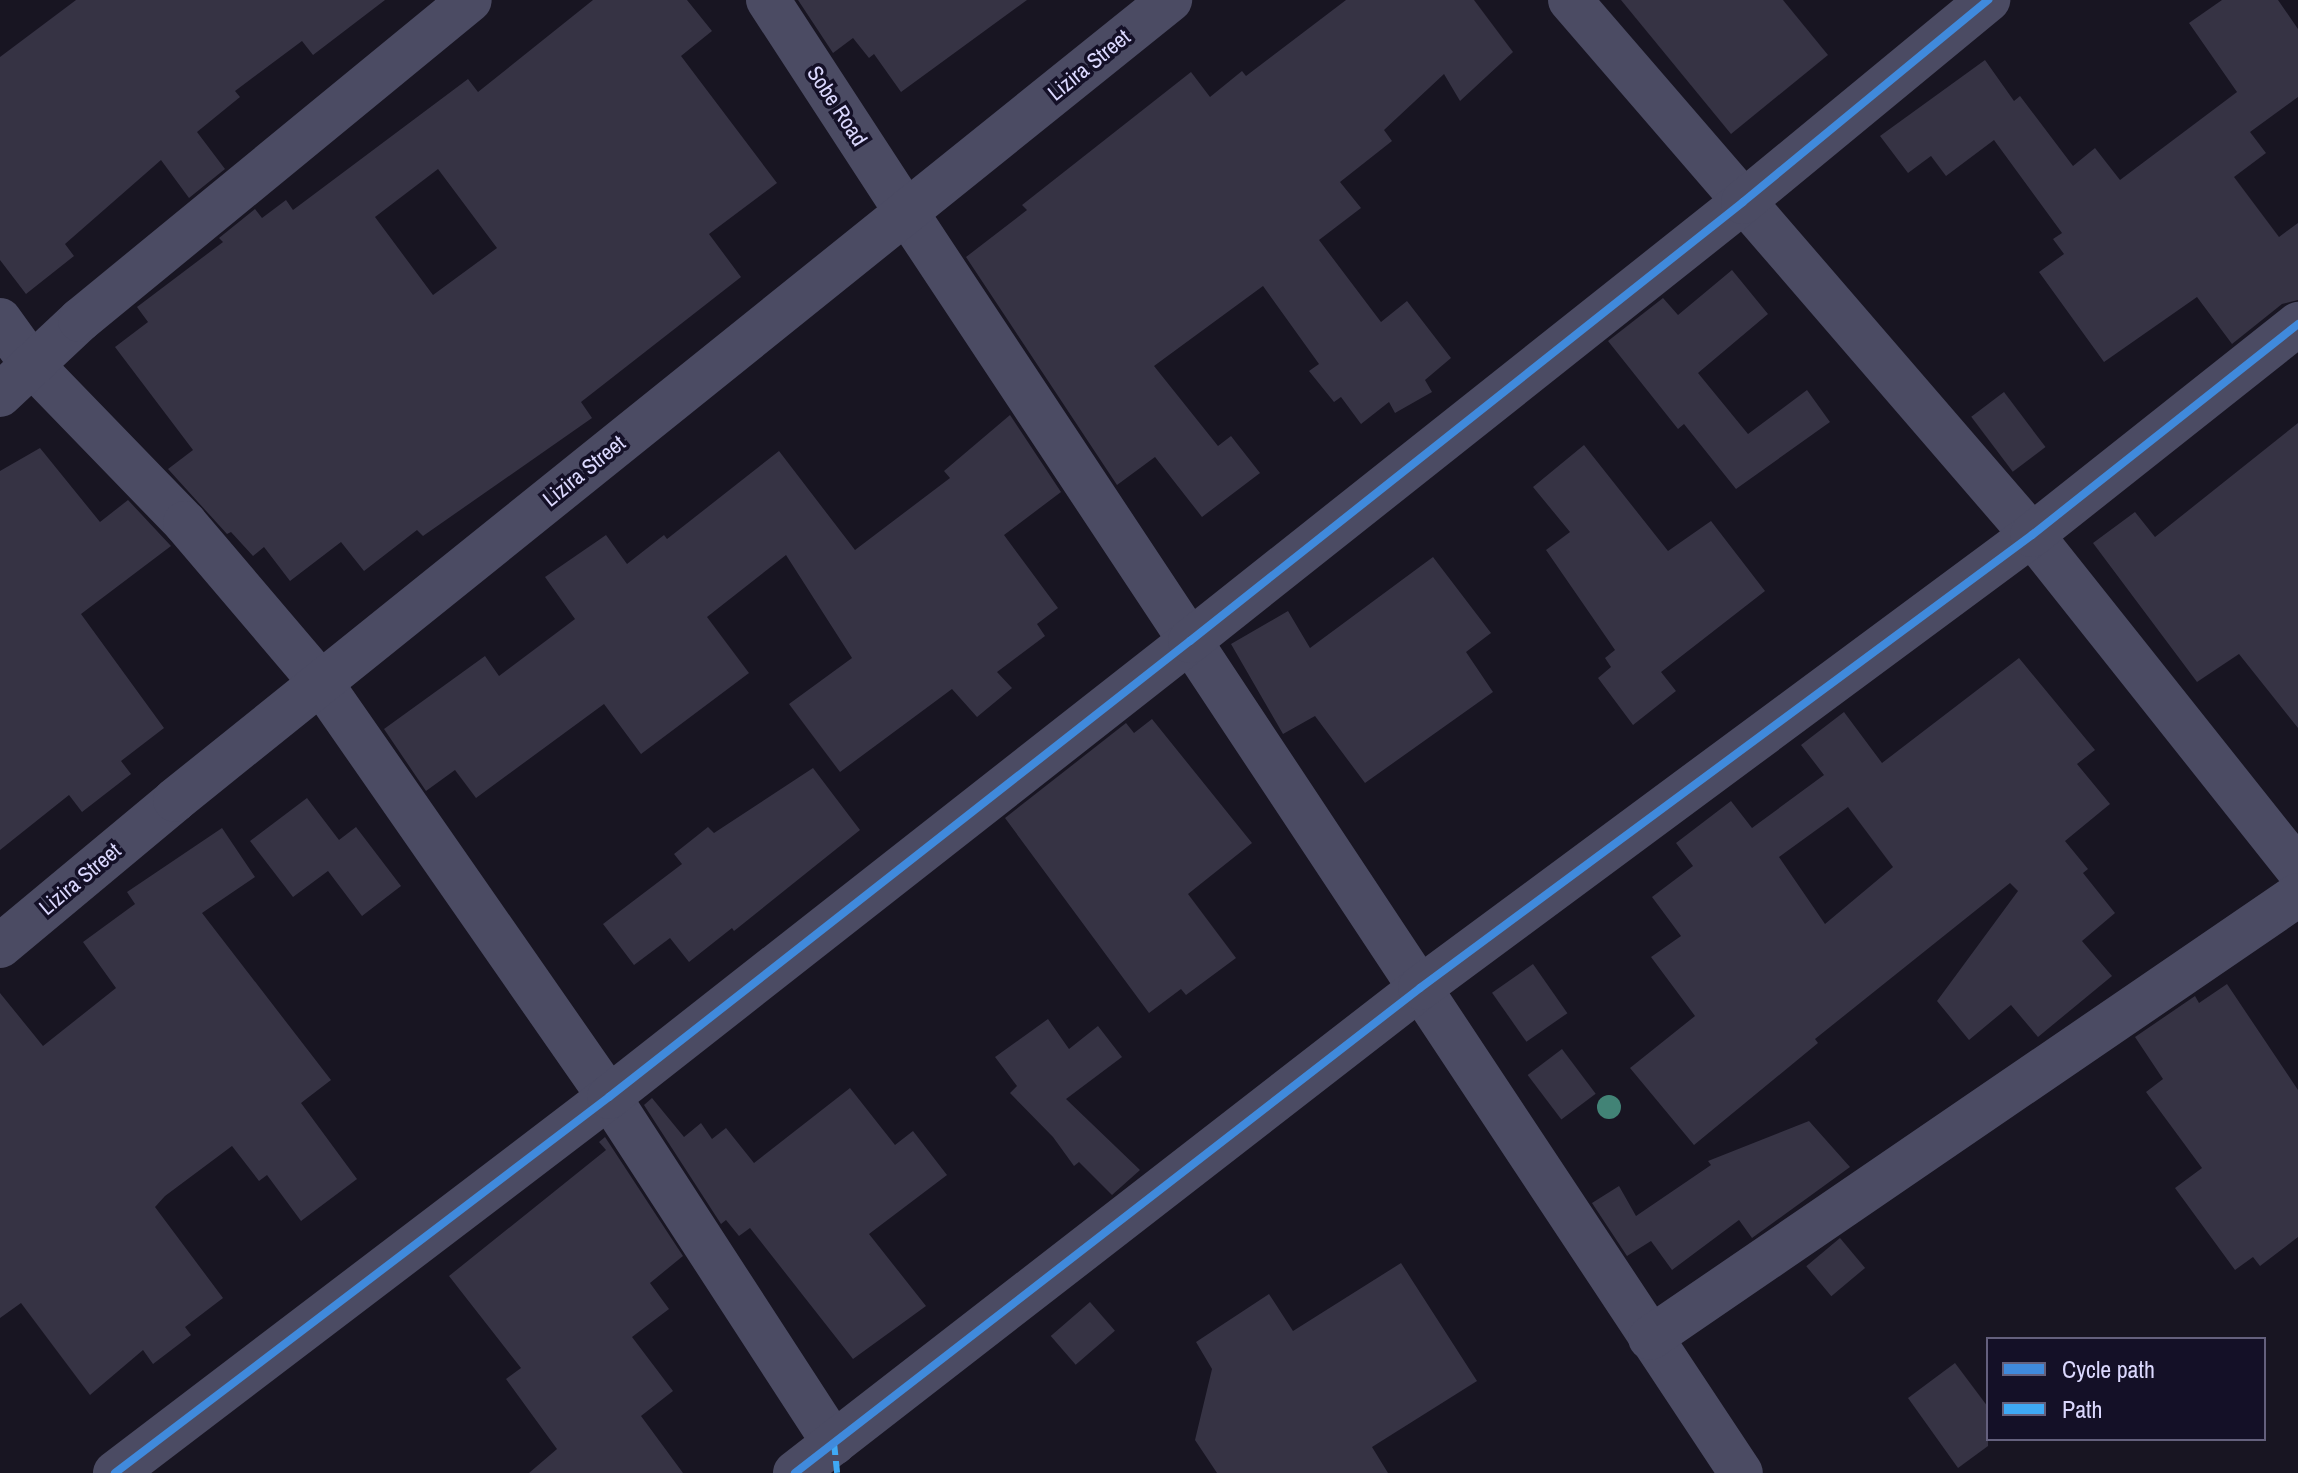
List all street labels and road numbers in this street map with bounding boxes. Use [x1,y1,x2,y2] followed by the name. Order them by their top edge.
[1043,24,1135,106] street label: Lizira Street
[801,61,873,151] street label: Sobe Road
[538,430,630,512] street label: Lizira Street
[34,837,126,921] street label: Lizira Street

